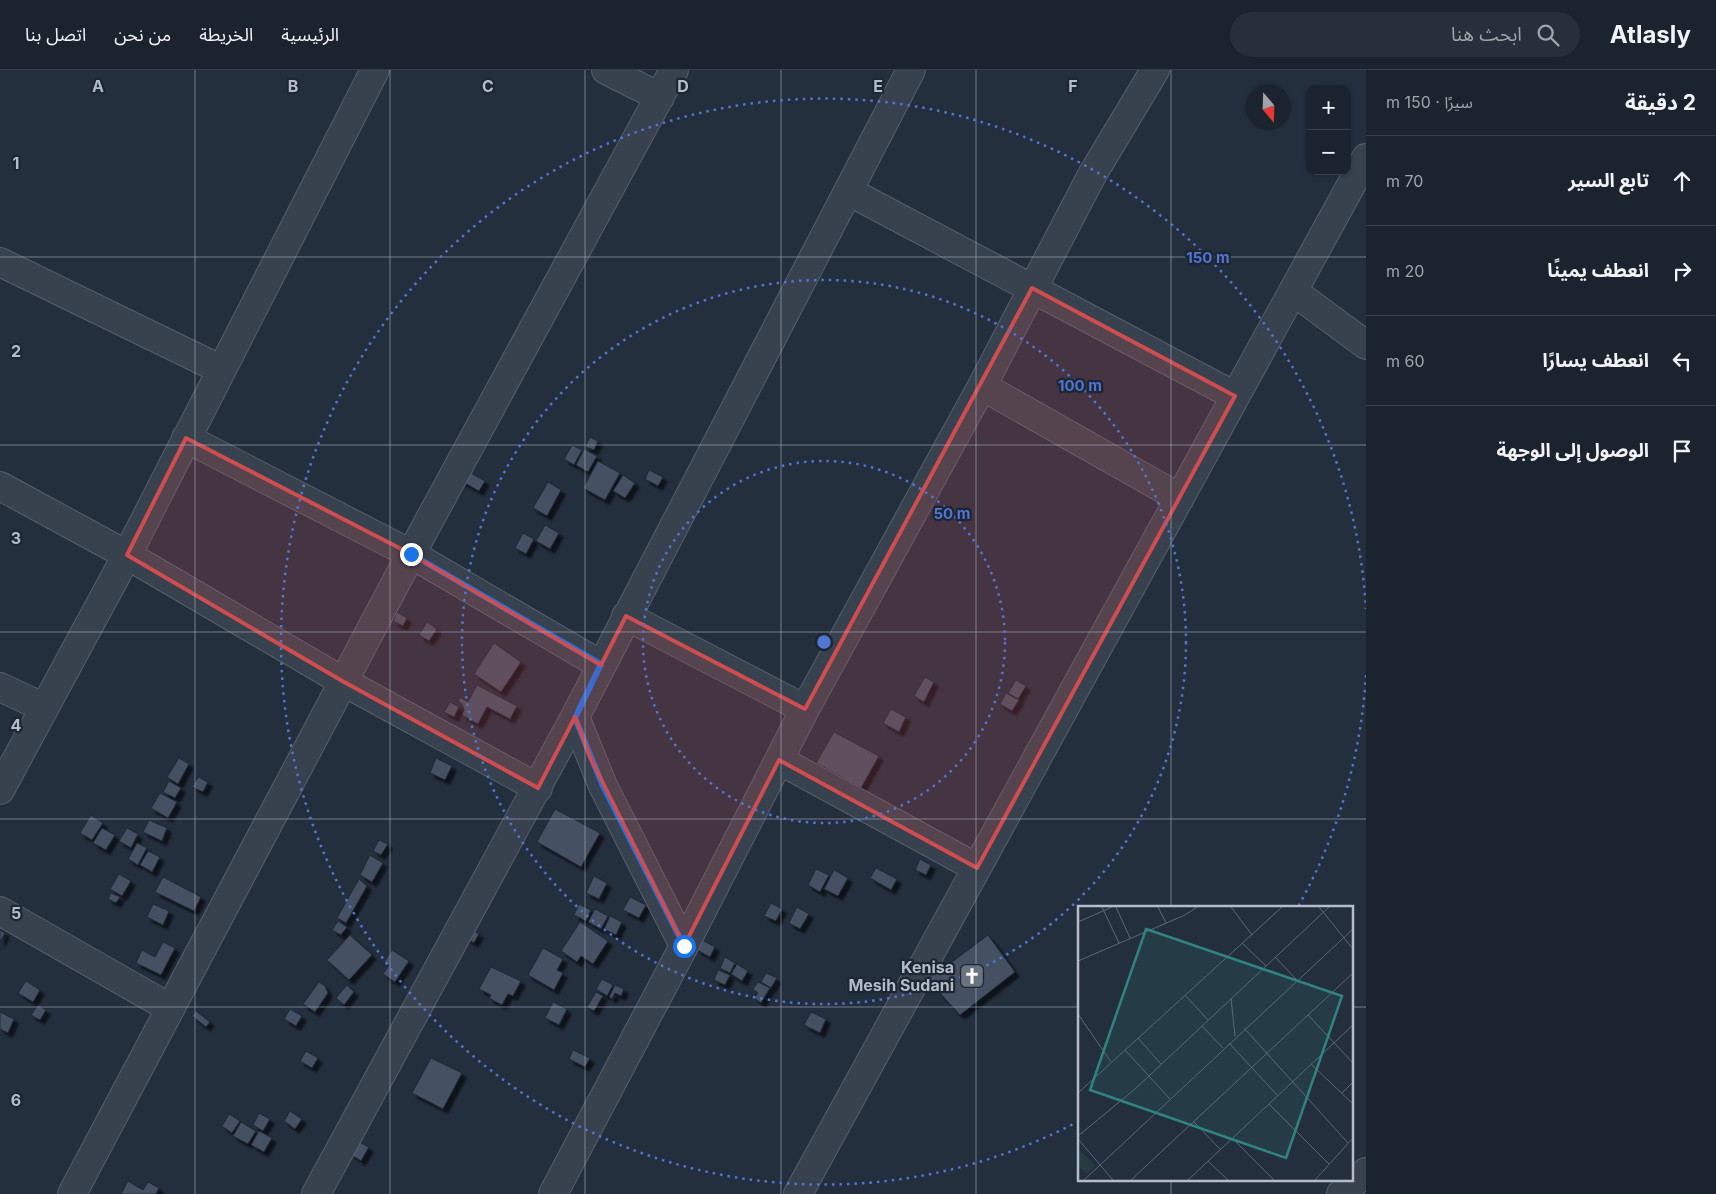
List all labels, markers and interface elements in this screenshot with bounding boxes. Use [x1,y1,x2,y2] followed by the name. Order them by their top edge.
[1230,12,1580,57] search box
[1610,20,1691,49] text: Atlasly
[1534,21,1562,49] icon: search
[1451,23,1522,46] text: ابحث هنا
[25,24,86,45] text: اتصل بنا
[114,24,171,45] text: من نحن
[199,24,253,45] text: الخريطة
[281,24,339,45] text: الرئيسية
[92,76,104,96] text: A
[288,76,298,96] text: B
[482,76,494,96] text: C
[677,76,689,96] text: D
[873,76,883,96] text: E
[1068,76,1078,96] text: F
[1246,85,1291,130] north arrow
[1306,85,1351,175] map controls
[1306,85,1351,130] button: +
[1625,90,1696,115] text: 2 دقيقة
[1386,92,1473,112] text: سيرًا · 150 m
[1306,130,1351,175] button: −
[13,153,19,173] text: 1
[1668,167,1696,195] icon: ahead
[1568,169,1649,192] text: تابع السير
[1386,171,1423,191] text: 70 m
[1186,248,1230,267] text: 150 m
[1668,257,1696,285] icon: right
[1547,259,1649,282] text: انعطف يمينًا
[1386,261,1424,281] text: 20 m
[11,341,21,361] text: 2
[1668,347,1696,375] icon: left
[1542,349,1649,372] text: انعطف يسارًا
[1386,351,1425,371] text: 60 m
[1058,376,1102,395] text: 100 m
[1668,437,1696,465] icon: arrive
[1497,439,1649,462] text: الوصول إلى الوجهة
[934,504,970,523] text: 50 m
[11,528,21,548] text: 3
[400,543,423,566] route end
[815,633,833,651] centre of rings
[11,715,22,735] text: 4
[11,903,21,923] text: 5
[1078,906,1354,1182] inset map
[673,935,696,958] route start
[848,957,954,995] place label: Kenisa Mesih Sudani
[959,963,985,989] church icon: Kenisa Mesih Sudani
[11,1090,21,1110] text: 6

